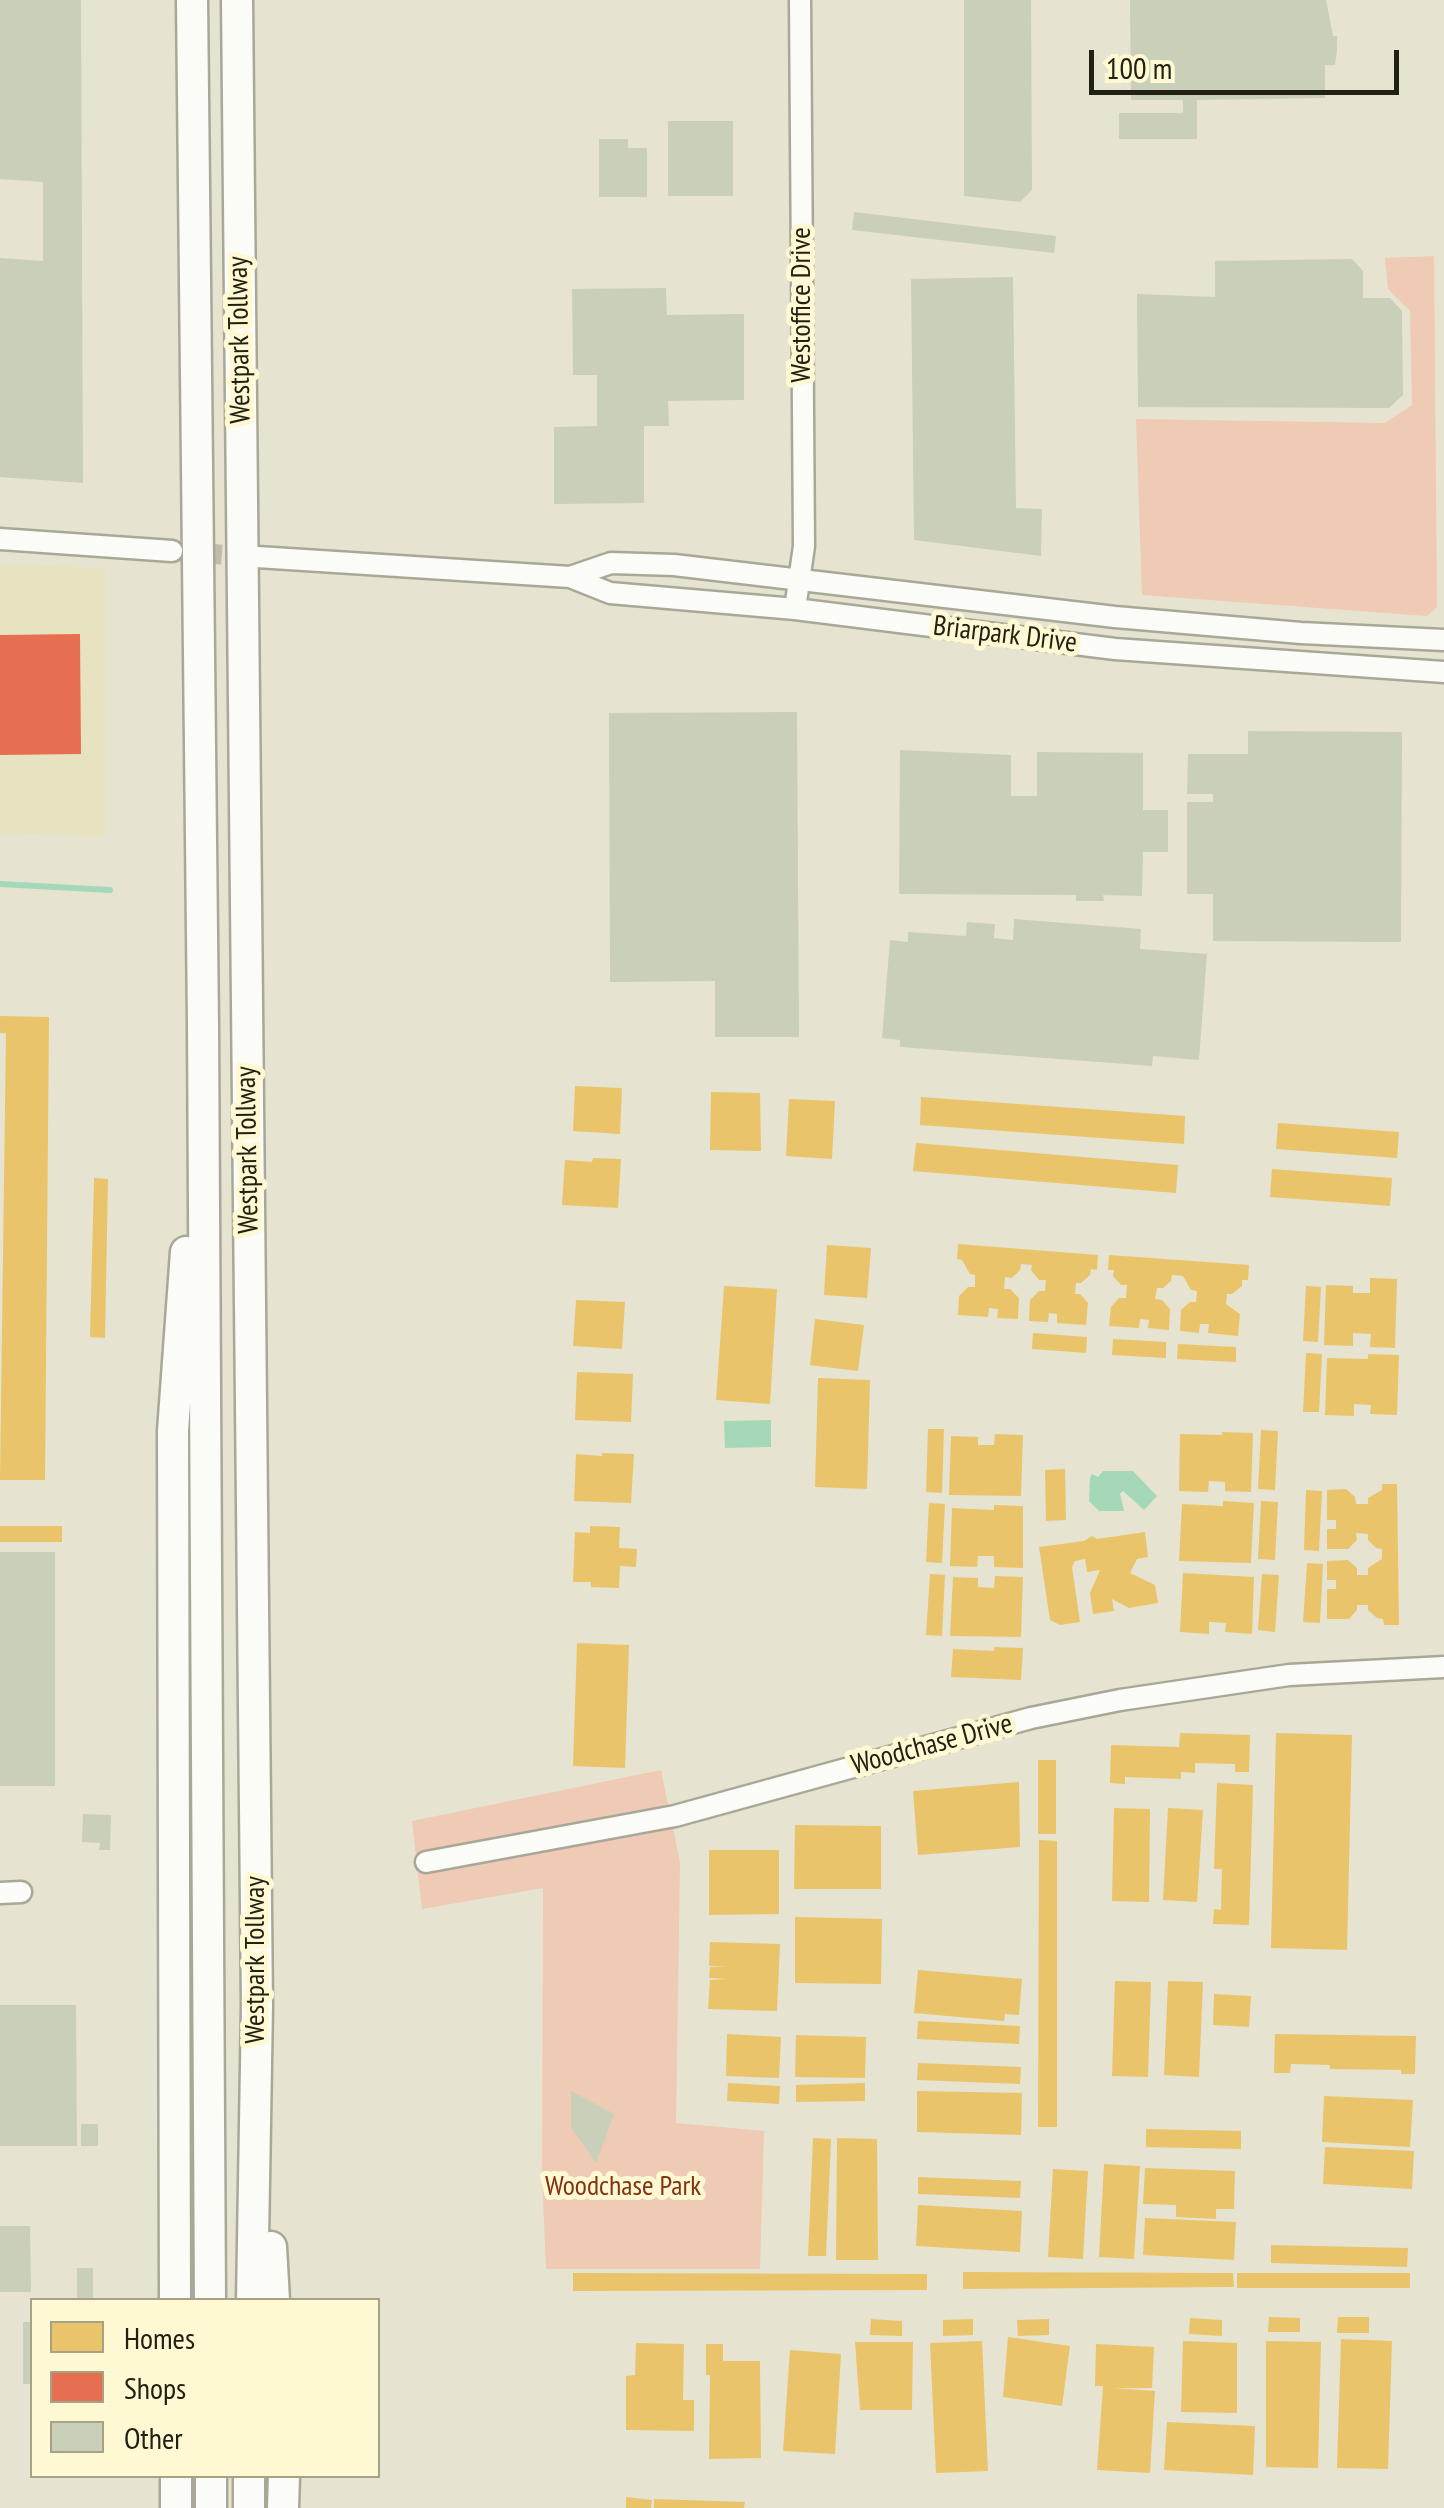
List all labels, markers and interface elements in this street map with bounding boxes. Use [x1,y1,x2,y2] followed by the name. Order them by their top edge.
[1094,30,1404,92] scale bar
[1106,48,1172,87] text: 100 m
[785,227,819,383] street label: Westoffice Drive
[222,256,258,424] street label: Westpark Tollway
[931,610,1079,660] street label: Briarpark Drive
[230,1066,266,1234] street label: Westpark Tollway
[848,1707,1016,1783] street label: Woodchase Drive
[239,1876,273,2044] street label: Westpark Tollway
[545,2170,701,2204] park label: Woodchase Park
[30,2298,380,2478] legend
[124,2318,195,2357] text: Homes
[124,2368,186,2407] text: Shops
[124,2418,183,2457] text: Other

